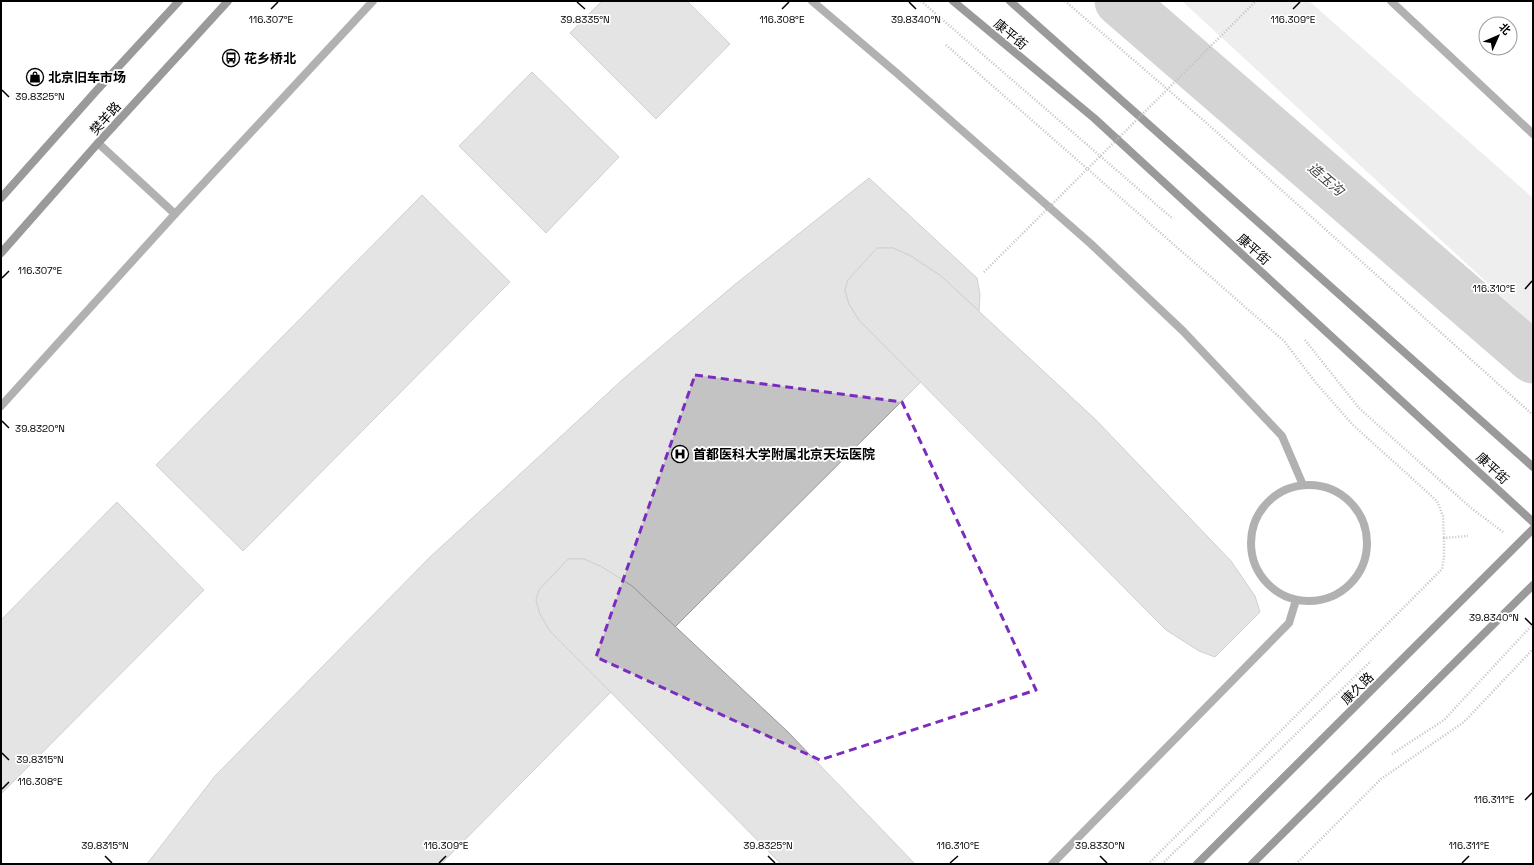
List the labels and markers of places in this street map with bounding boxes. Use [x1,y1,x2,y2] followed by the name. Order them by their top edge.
[221,48,241,68] bus stop icon: 花乡桥北
[244,50,296,67] place label: 花乡桥北
[25,67,45,87] shop icon: 北京旧车市场
[48,69,126,86] place label: 北京旧车市场
[670,444,690,464] hospital icon: 首都医科大学附属北京天坛医院
[693,446,875,463] place label: 首都医科大学附属北京天坛医院

